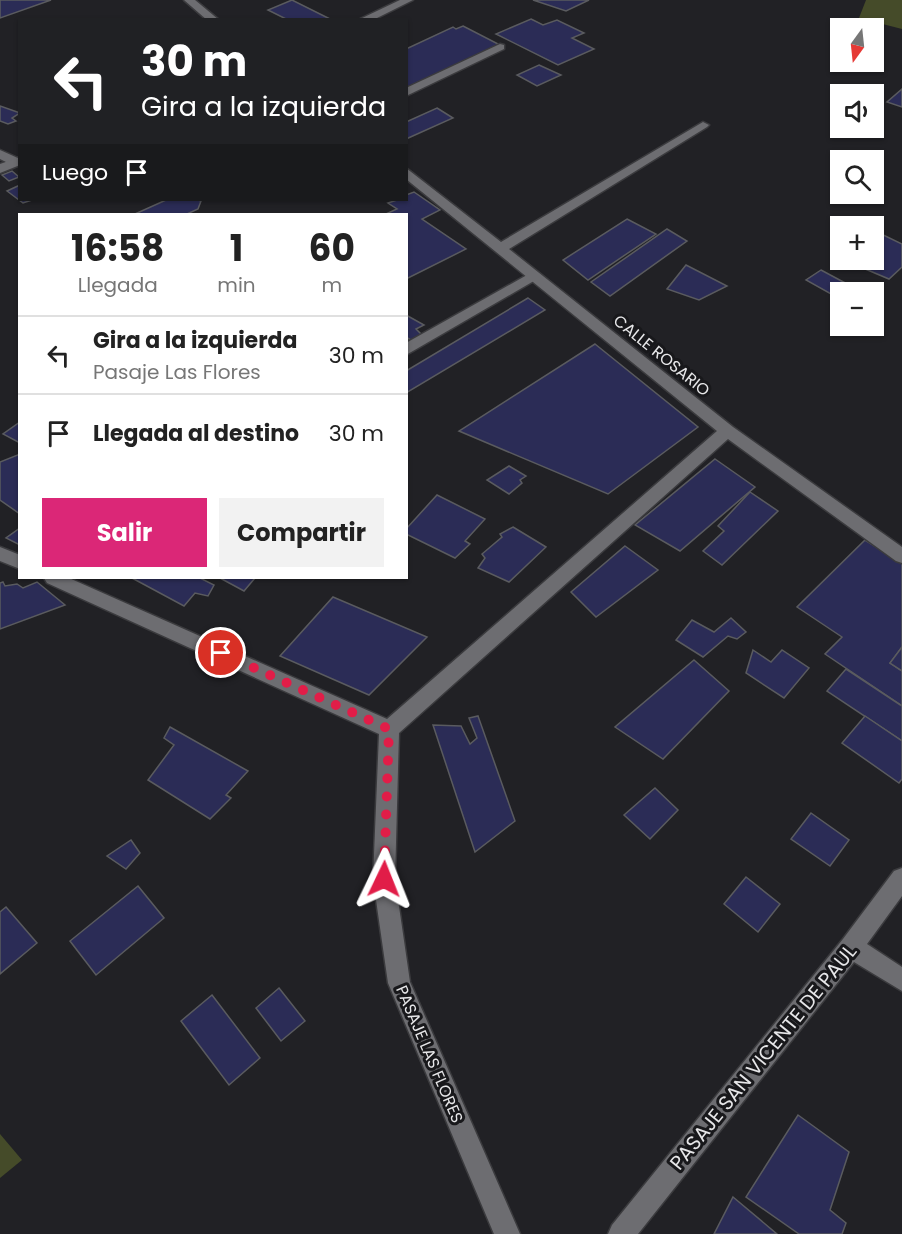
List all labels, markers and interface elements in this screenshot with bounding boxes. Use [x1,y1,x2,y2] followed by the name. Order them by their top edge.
[830,18,884,72] north arrow
[830,18,884,336] map controls
[141,32,247,91] text: 30 m
[42,42,120,120] icon: left
[830,84,884,138] button: sound
[141,88,386,125] text: Gira a la izquierda
[830,150,884,204] button: search
[120,156,153,189] icon: arrive
[42,157,108,188] text: Luego
[830,216,884,270] button: +
[71,223,164,274] text: 16:58
[230,223,243,274] text: 1
[309,223,355,274] text: 60
[78,271,158,299] text: Llegada
[217,271,256,299] text: min
[322,271,342,299] text: m
[830,282,884,336] button: −
[609,309,715,402] street label: CALLE ROSARIO
[93,325,297,356] text: Gira a la izquierda
[42,339,75,372] icon: left
[329,340,384,371] text: 30 m
[93,358,261,386] text: Pasaje Las Flores
[42,417,75,450] icon: arrive
[93,418,299,449] text: Llegada al destino
[329,418,384,449] text: 30 m
[42,498,207,567] button: Salir
[219,498,384,567] button: Compartir
[195,627,246,678] pin
[204,636,237,669] icon: arrive
[352,847,416,911] position arrow
[663,938,863,1176] street label: PASAJE SAN VICENTE DE PAUL
[390,982,469,1127] street label: PASAJE LAS FLORES

